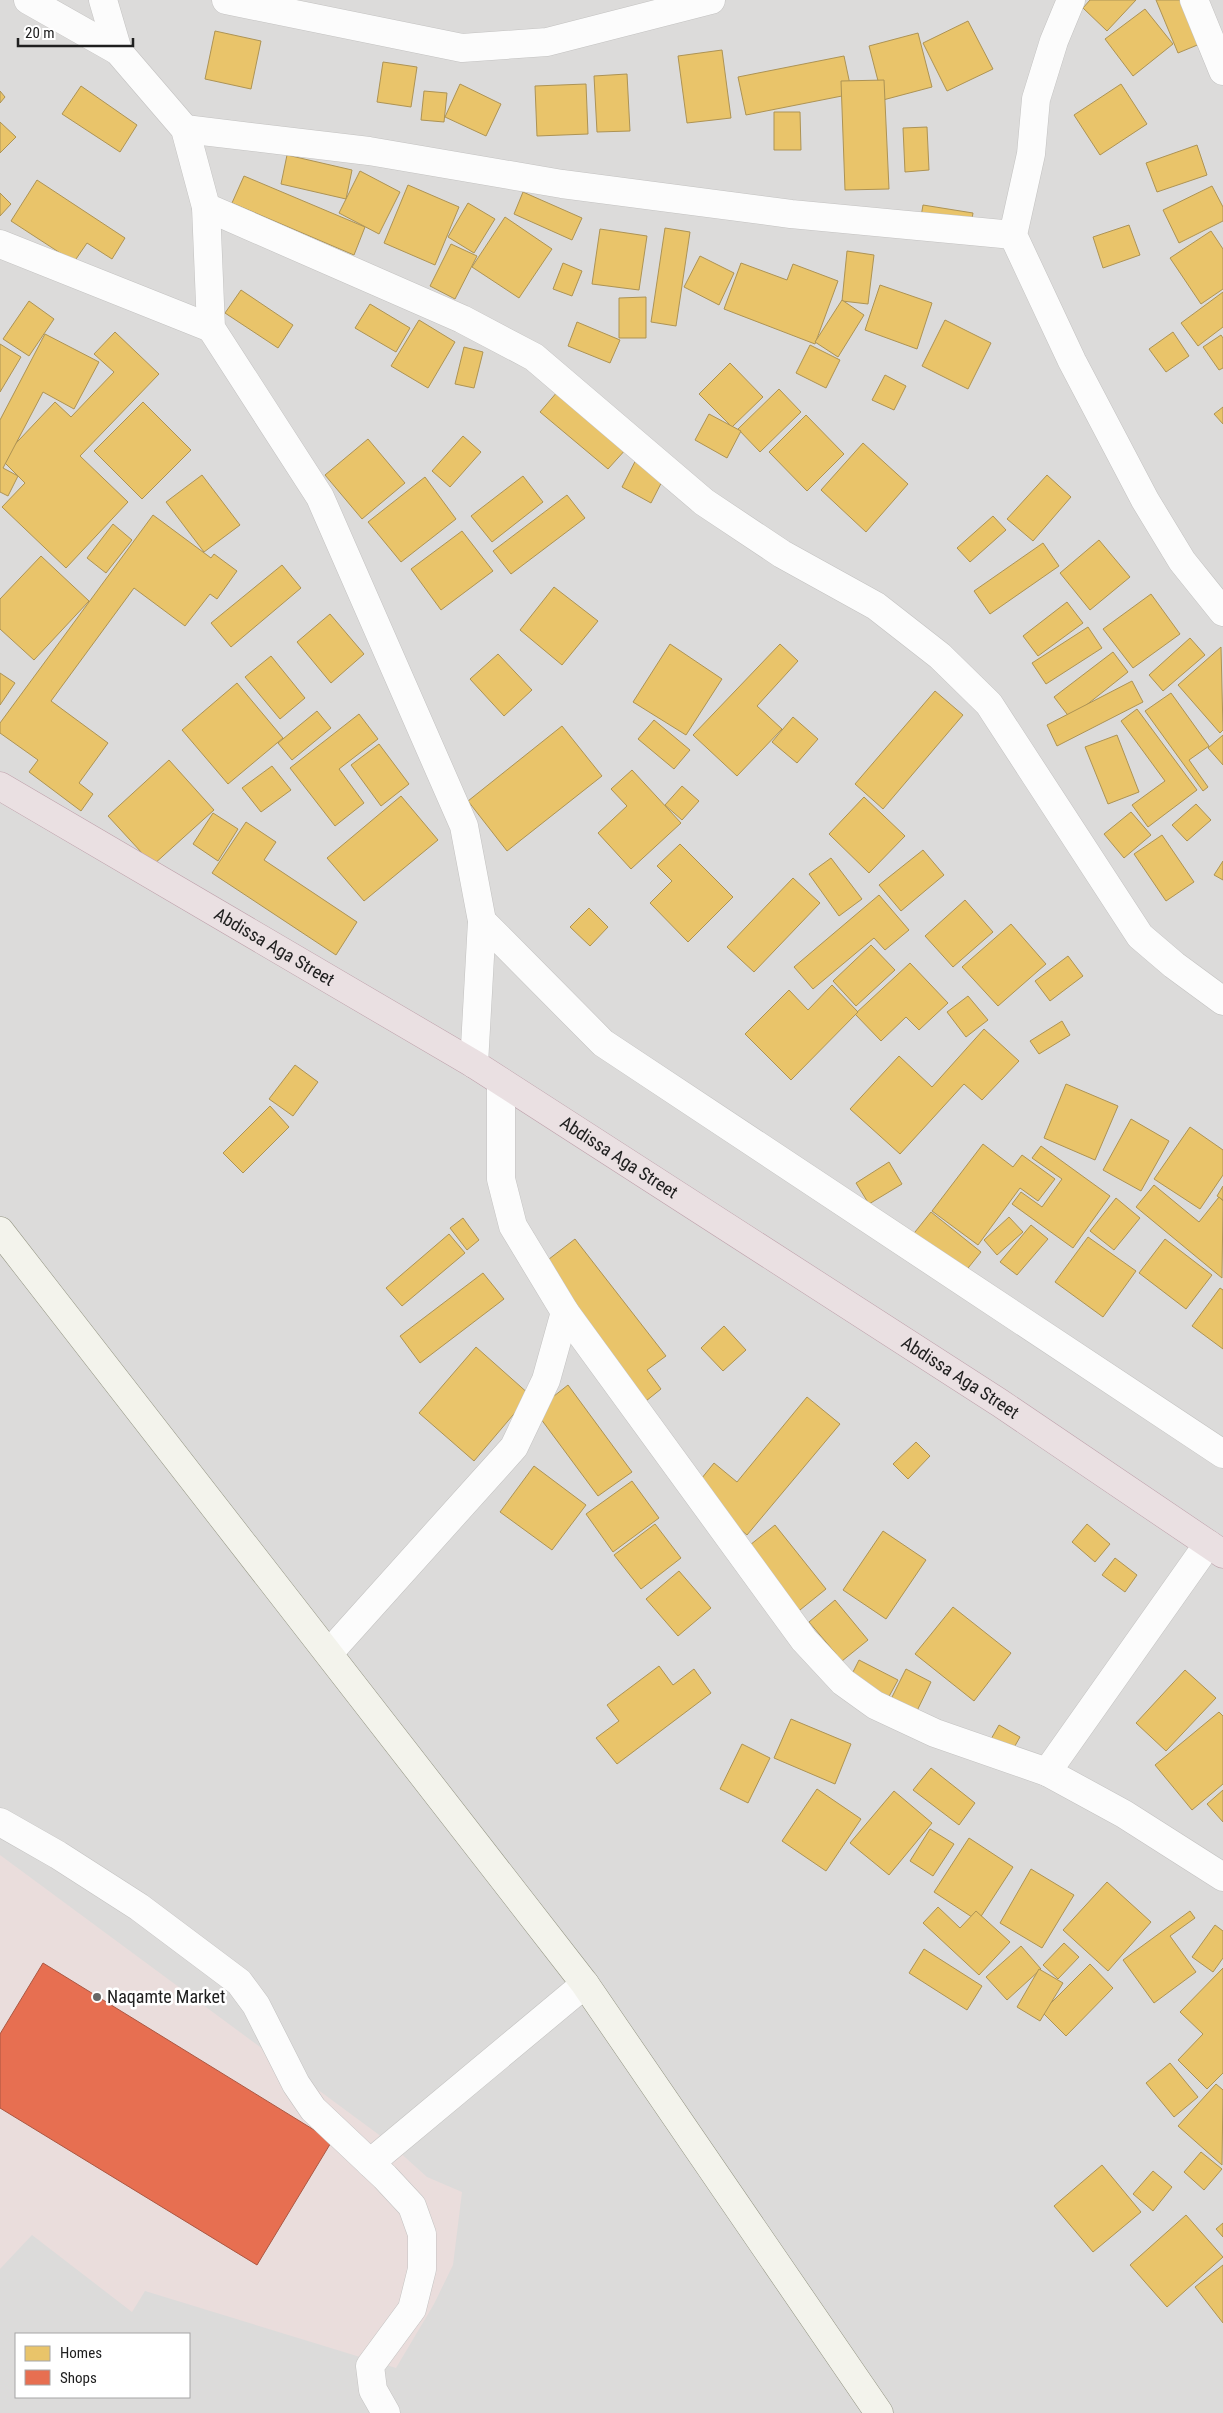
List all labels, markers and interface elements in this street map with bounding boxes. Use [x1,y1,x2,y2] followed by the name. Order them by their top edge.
[18,15,132,47] scale bar
[25,24,55,42] text: 20 m
[211,903,338,990] street label: Abdissa Aga Street
[556,1111,682,1203] street label: Abdissa Aga Street
[898,1331,1023,1423] street label: Abdissa Aga Street
[107,1986,225,2007] place label: Naqamte Market
[91,1991,103,2003] marker: Naqamte Market
[15,2333,190,2398] legend
[60,2344,102,2362] text: Homes
[60,2369,97,2387] text: Shops

